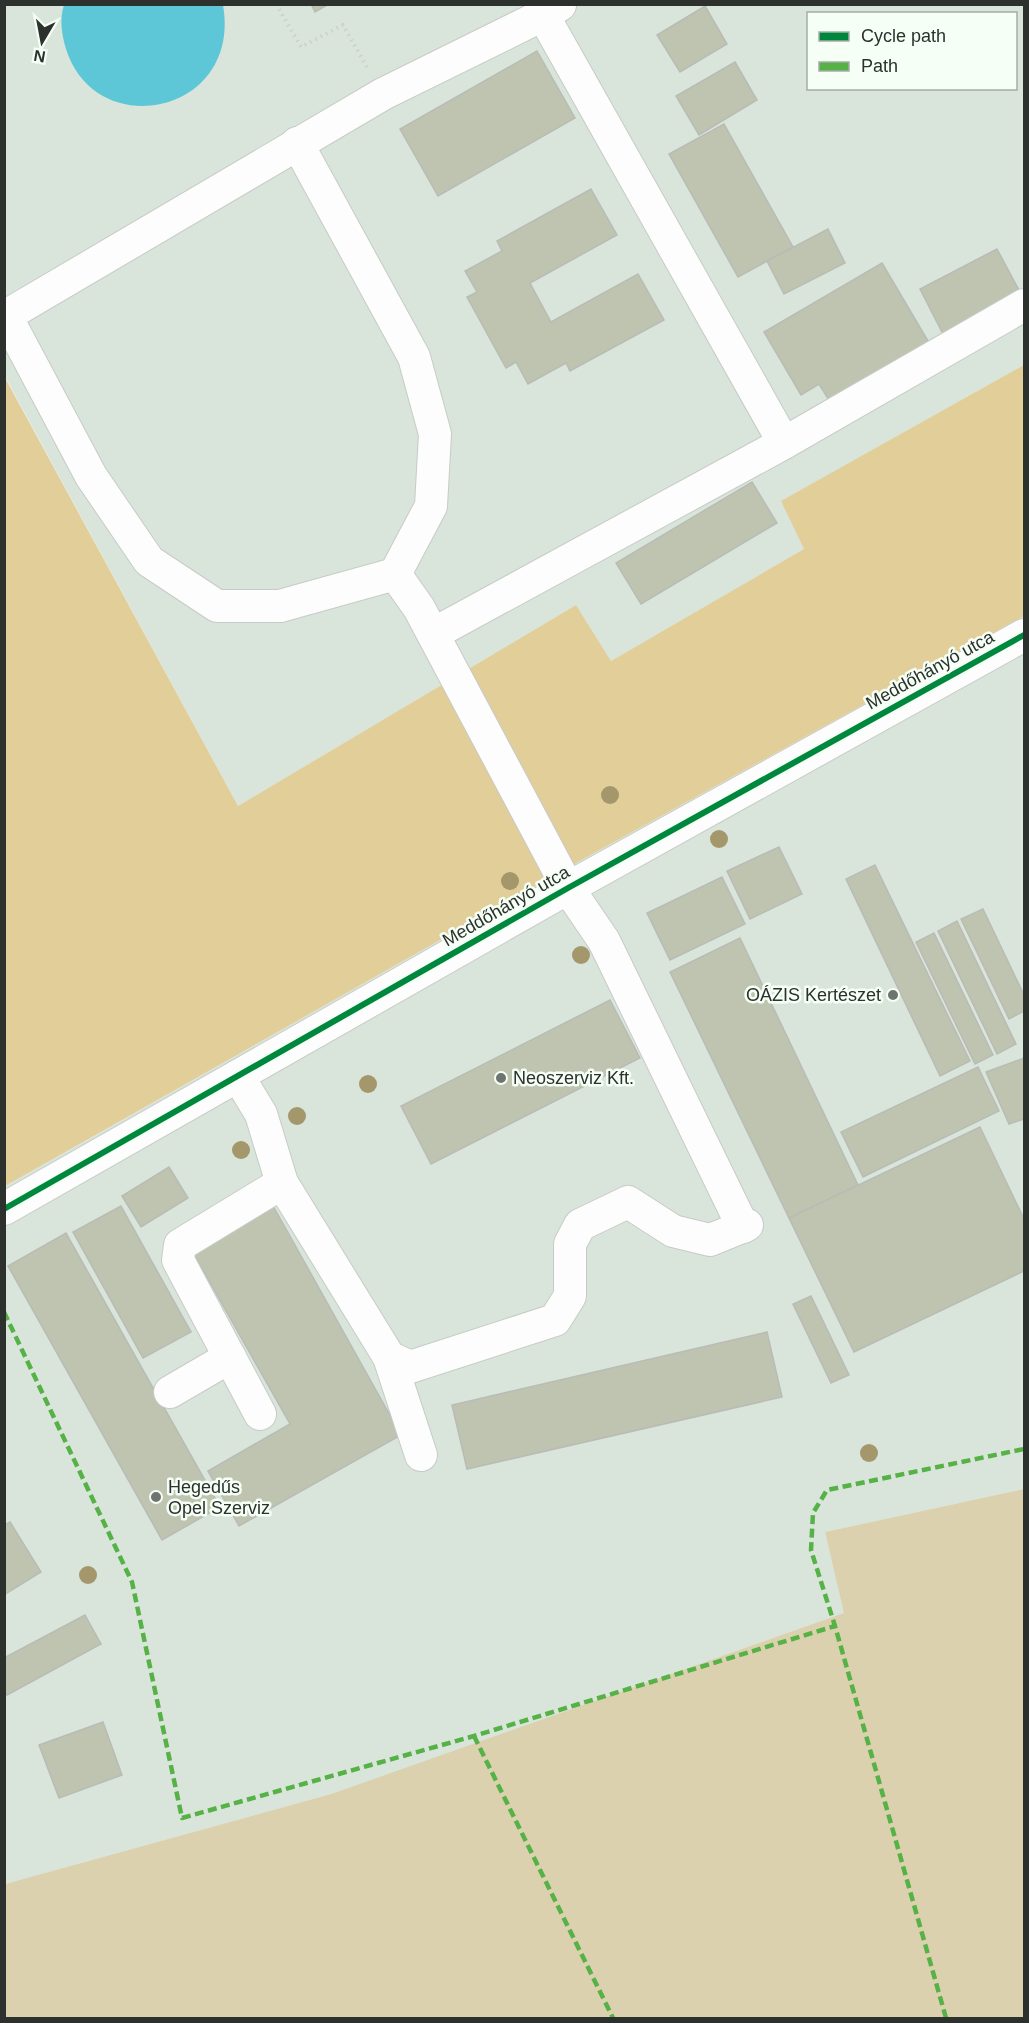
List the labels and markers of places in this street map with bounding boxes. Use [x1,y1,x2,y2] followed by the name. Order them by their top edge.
[746,985,881,1005] place label: OÁZIS Kertészet
[886,988,900,1002] marker: OÁZIS Kertészet
[513,1068,634,1088] place label: Neoszerviz Kft.
[494,1071,508,1085] marker: Neoszerviz Kft.
[168,1477,270,1518] place label: Hegedűs Opel Szerviz
[149,1490,163,1504] marker: Hegedűs Opel Szerviz

